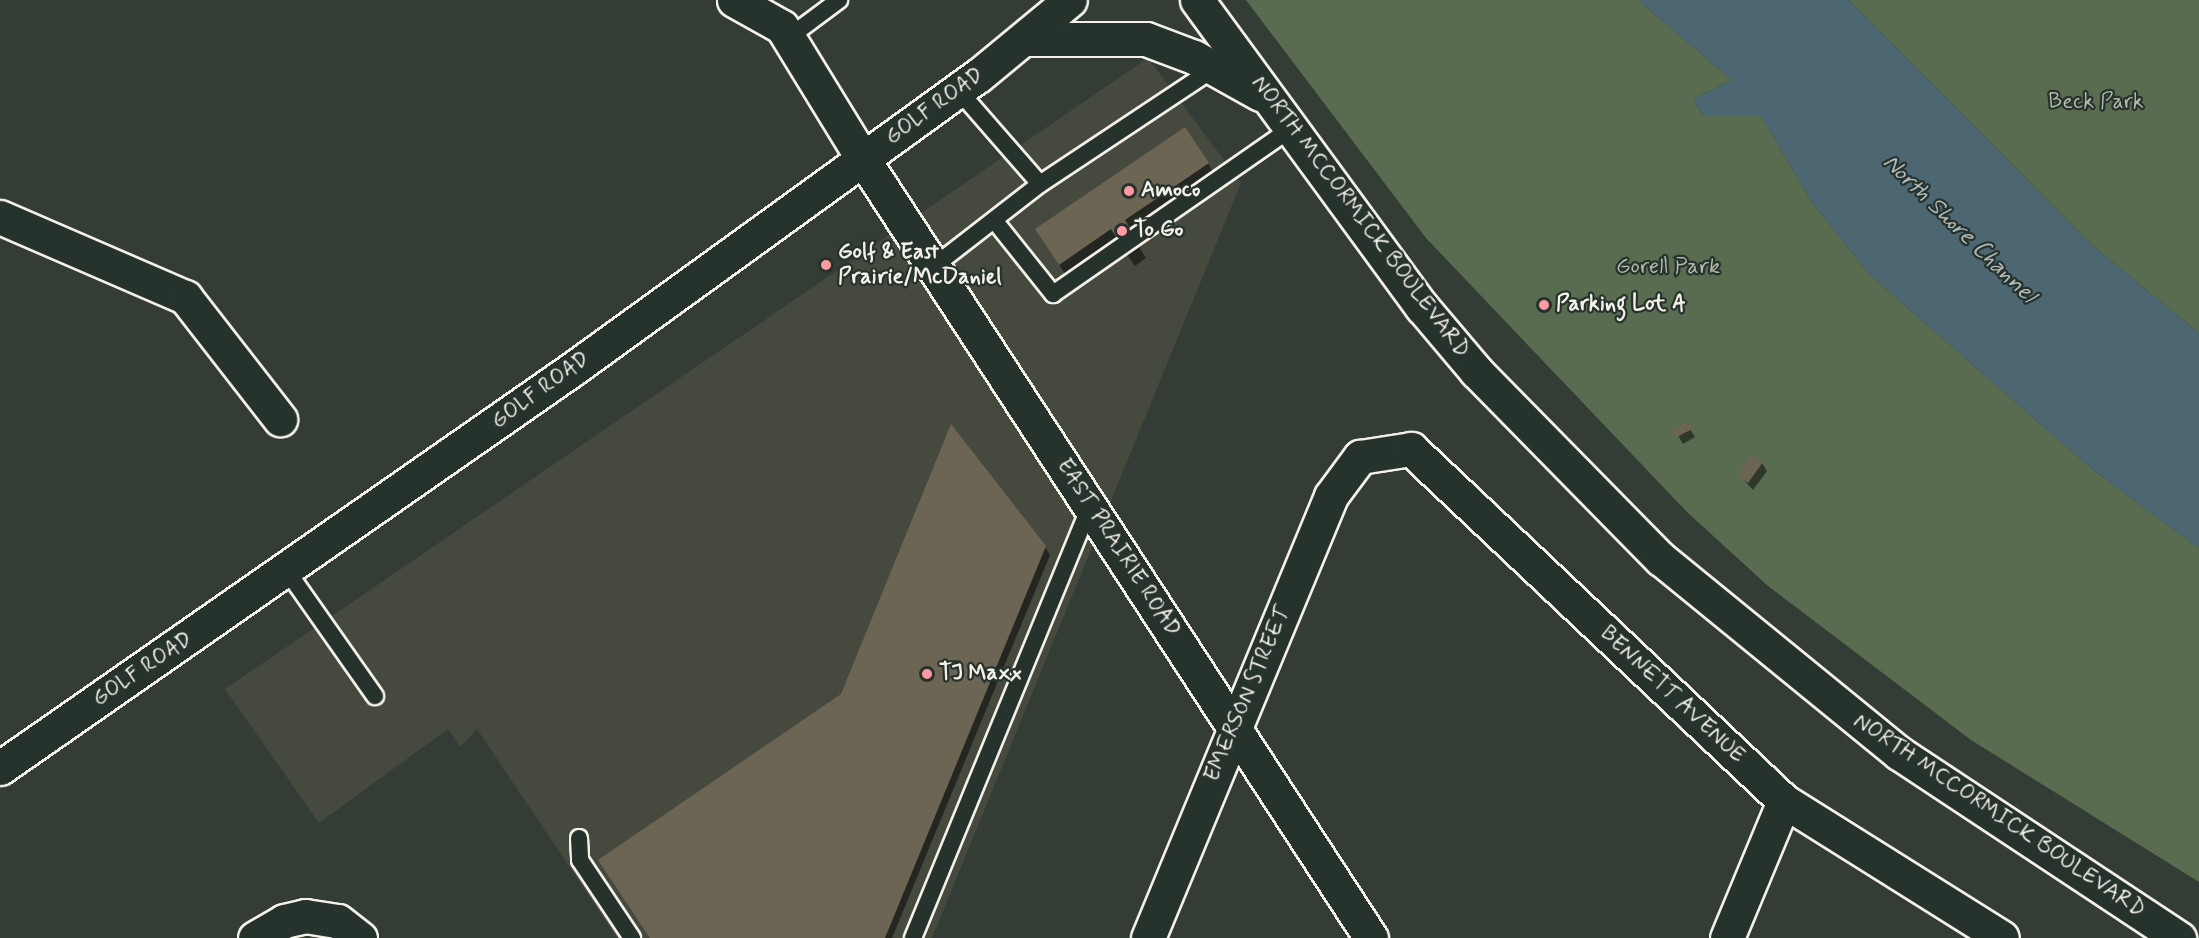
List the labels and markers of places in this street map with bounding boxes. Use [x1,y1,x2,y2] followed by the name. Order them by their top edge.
[1141,178,1200,204] place label: Amoco
[1122,184,1136,198] marker: Amoco
[1134,218,1184,244] place label: To Go
[1115,224,1129,238] marker: To Go
[838,239,1002,290] place label: Golf & East Prairie/McDaniel
[819,258,833,272] marker: Golf & East Prairie/McDaniel
[1556,292,1682,318] place label: Parking Lot A
[1537,298,1551,312] marker: Parking Lot A
[939,661,1023,687] place label: TJ Maxx
[920,667,934,681] marker: TJ Maxx

